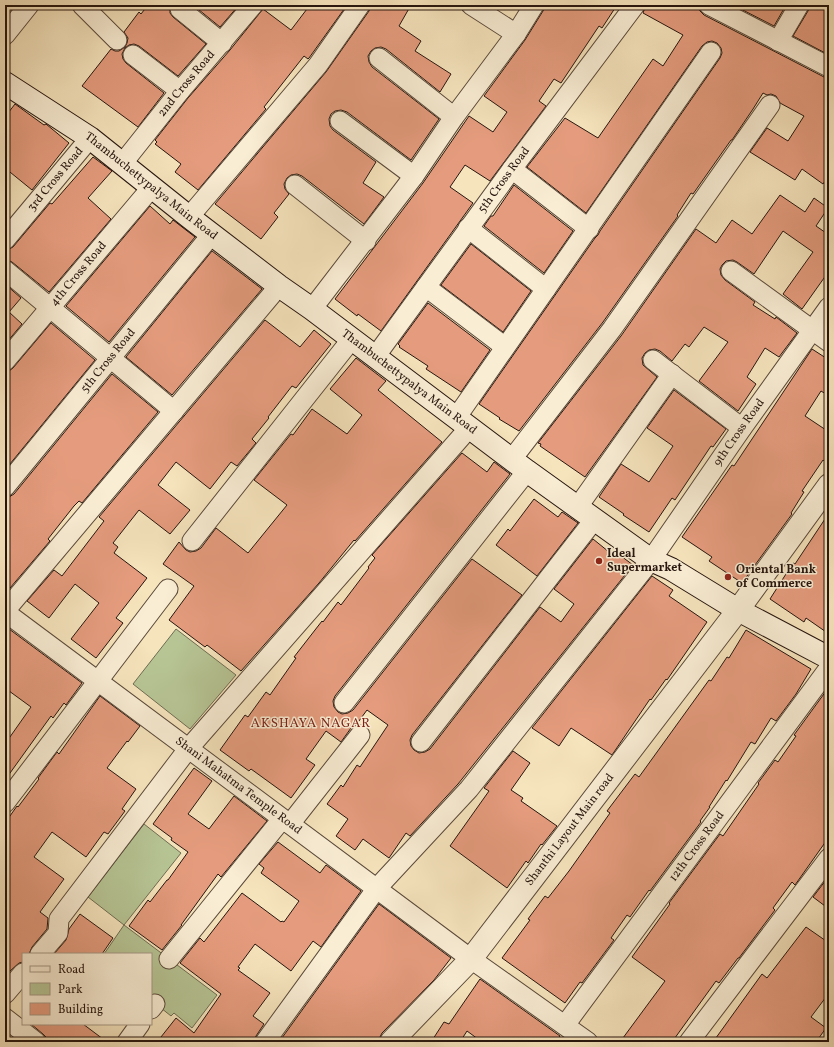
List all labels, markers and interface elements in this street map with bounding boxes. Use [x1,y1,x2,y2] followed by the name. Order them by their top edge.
[154,47,219,120] street label: 2nd Cross Road
[81,129,221,244] street label: Thambuchettypalya Main Road
[474,143,534,216] street label: 5th Cross Road
[24,144,87,215] street label: 3rd Cross Road
[47,238,111,310] street label: 4th Cross Road
[77,325,139,396] street label: 5th Cross Road
[338,326,480,438] street label: Thambuchettypalya Main Road
[710,395,769,470] street label: 9th Cross Road
[607,546,683,576] place label: Ideal Supermarket
[594,556,604,566] marker: Ideal Supermarket
[736,562,817,592] place label: Oriental Bank of Commerce
[723,572,733,582] marker: Oriental Bank of Commerce
[251,715,371,733] district label: AKSHAYA NAGAR
[172,733,305,838] street label: Shani Mahatma Temple Road
[522,770,618,889] street label: Shanthi Layout Main road
[666,808,729,885] street label: 12th Cross Road
[22,953,152,1025] legend
[58,962,85,978] text: Road
[58,982,83,998] text: Park
[58,1002,103,1018] text: Building

